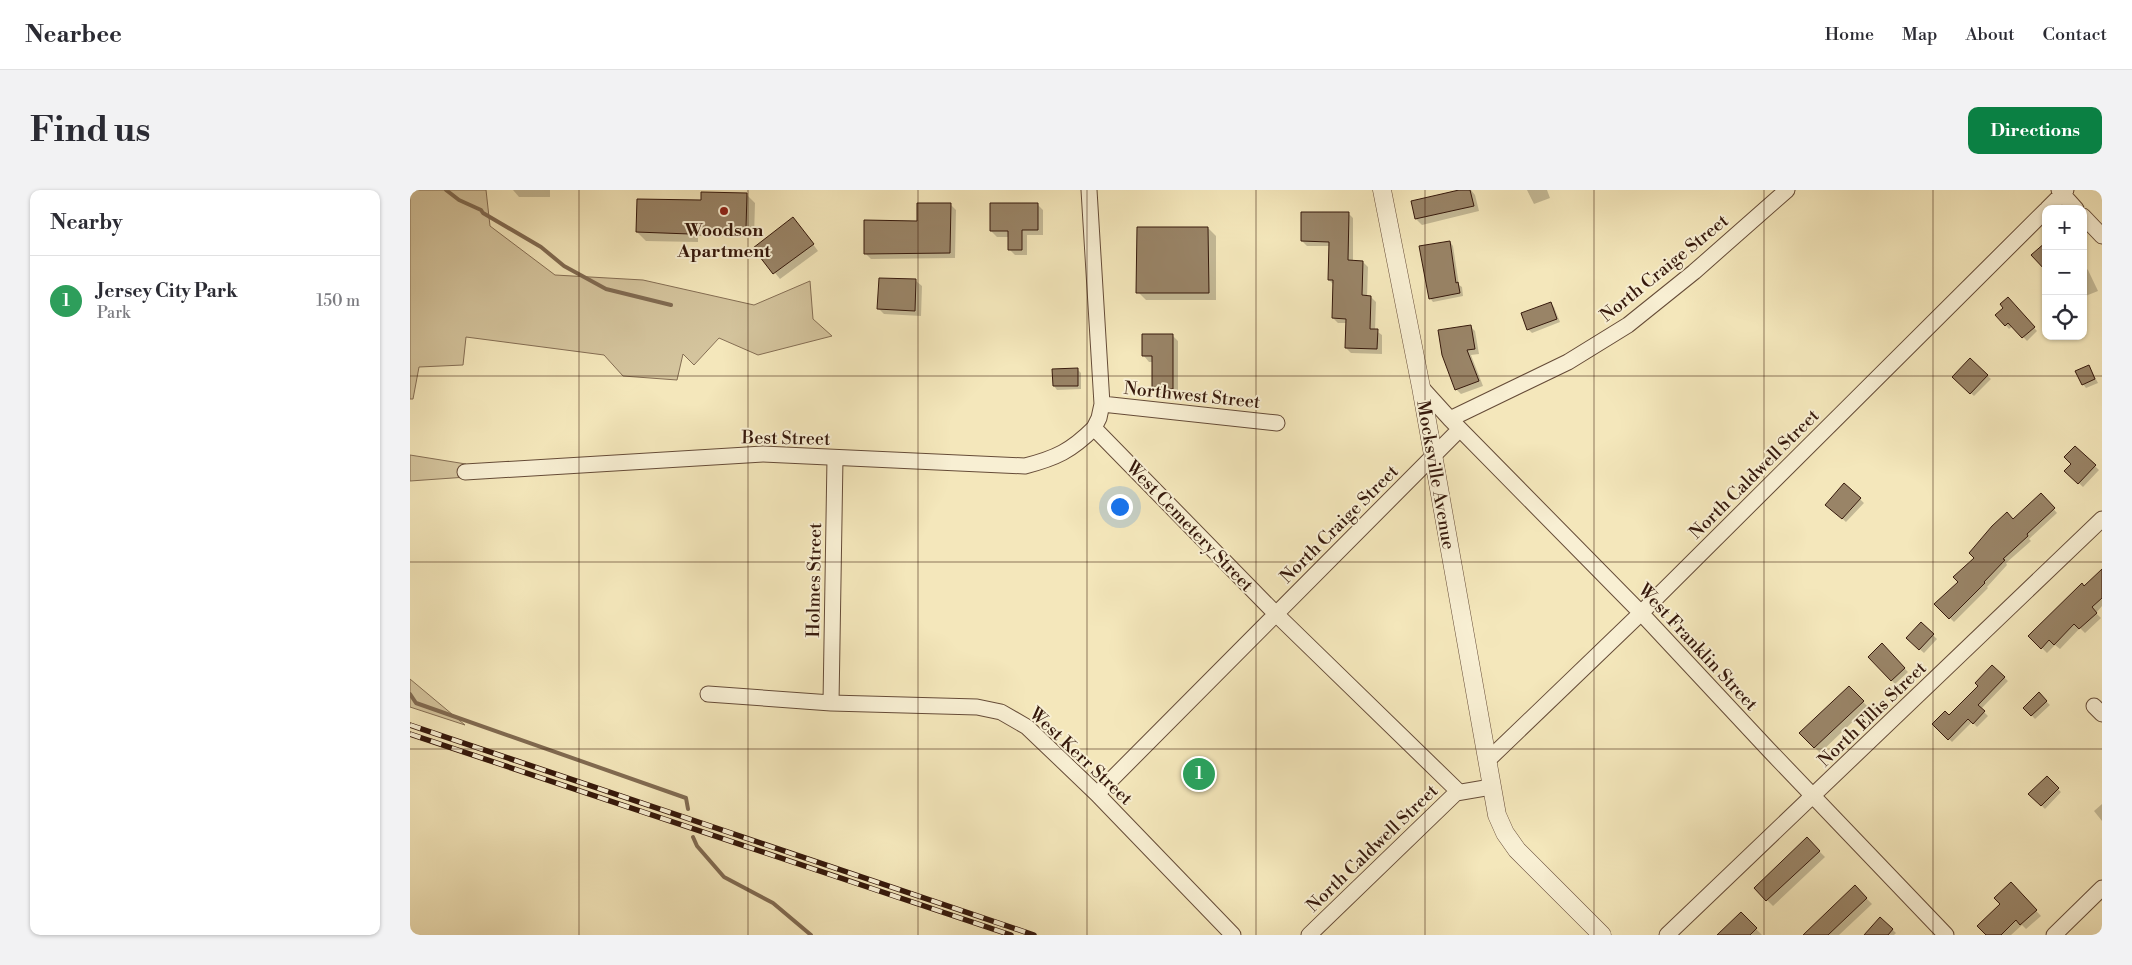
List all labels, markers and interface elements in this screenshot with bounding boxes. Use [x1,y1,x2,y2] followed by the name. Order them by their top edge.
[25,20,122,50] text: Nearbee
[1825,23,1874,46] text: Home
[1902,23,1938,46] text: Map
[1966,23,2015,46] text: About
[2043,23,2107,46] text: Contact
[1968,107,2102,154] button: Directions
[30,109,150,152] text: Find us
[718,205,730,217] marker: Woodson Apartment
[2042,205,2087,340] map controls
[2042,205,2087,250] button: +
[1595,209,1734,327] street label: North Craige Street
[50,210,123,236] text: Nearby
[676,219,771,263] place label: Woodson Apartment
[2042,250,2087,295] button: −
[97,279,238,303] text: Jersey City Park
[62,291,70,311] text: 1
[316,291,360,311] text: 150 m
[2042,295,2087,340] button: locate
[97,303,130,323] text: Park
[1123,377,1262,414] street label: Northwest Street
[1411,399,1460,552] street label: Mocksville Avenue
[1685,404,1825,544] street label: North Caldwell Street
[740,426,831,451] street label: Best Street
[1120,455,1259,597] street label: West Cemetery Street
[1275,460,1404,589] street label: North Craige Street
[1107,494,1133,520] your location
[802,522,827,638] street label: Holmes Street
[1632,578,1763,716] street label: West Franklin Street
[1813,656,1932,772] street label: North Ellis Street
[1023,702,1138,811] street label: West Kerr Street
[1183,755,1215,793] pin: 1
[1302,779,1444,917] street label: North Caldwell Street

